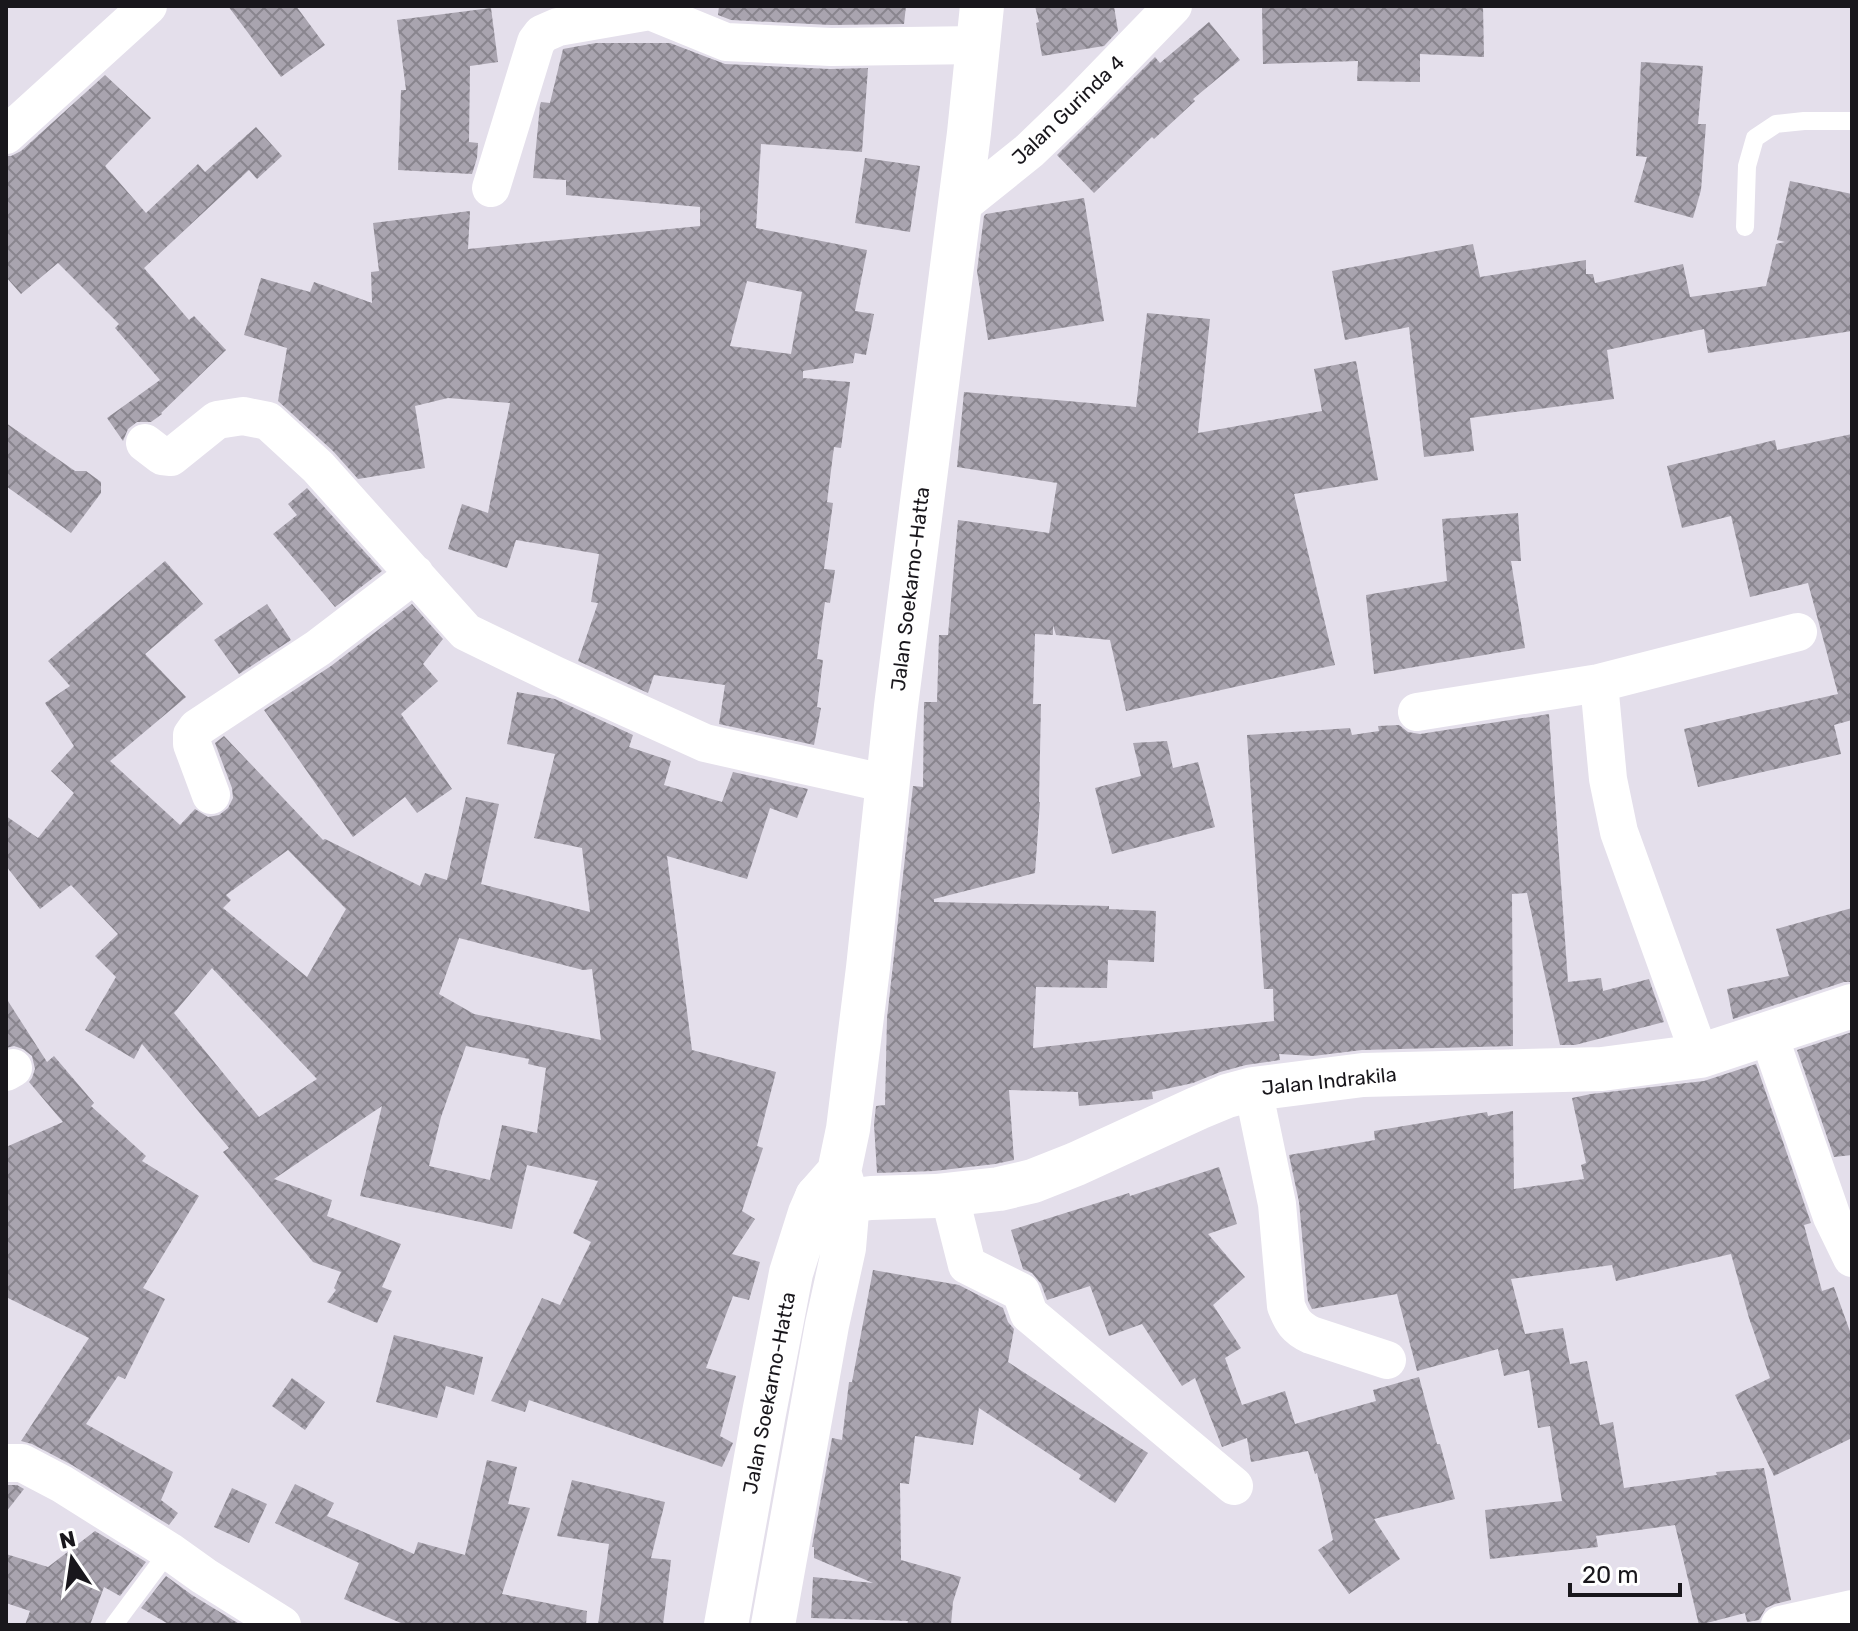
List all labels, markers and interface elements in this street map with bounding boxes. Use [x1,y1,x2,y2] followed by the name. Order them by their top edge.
[1007,50,1129,170] street label: Jalan Gurinda 4
[886,486,934,692] street label: Jalan Soekarno-Hatta
[1260,1062,1398,1100] street label: Jalan Indrakila
[738,1290,800,1496] street label: Jalan Soekarno-Hatta
[32,1519,112,1599] north arrow
[57,1525,78,1555] text: N
[1570,1547,1680,1597] scale bar
[1582,1561,1639,1589] text: 20 m

